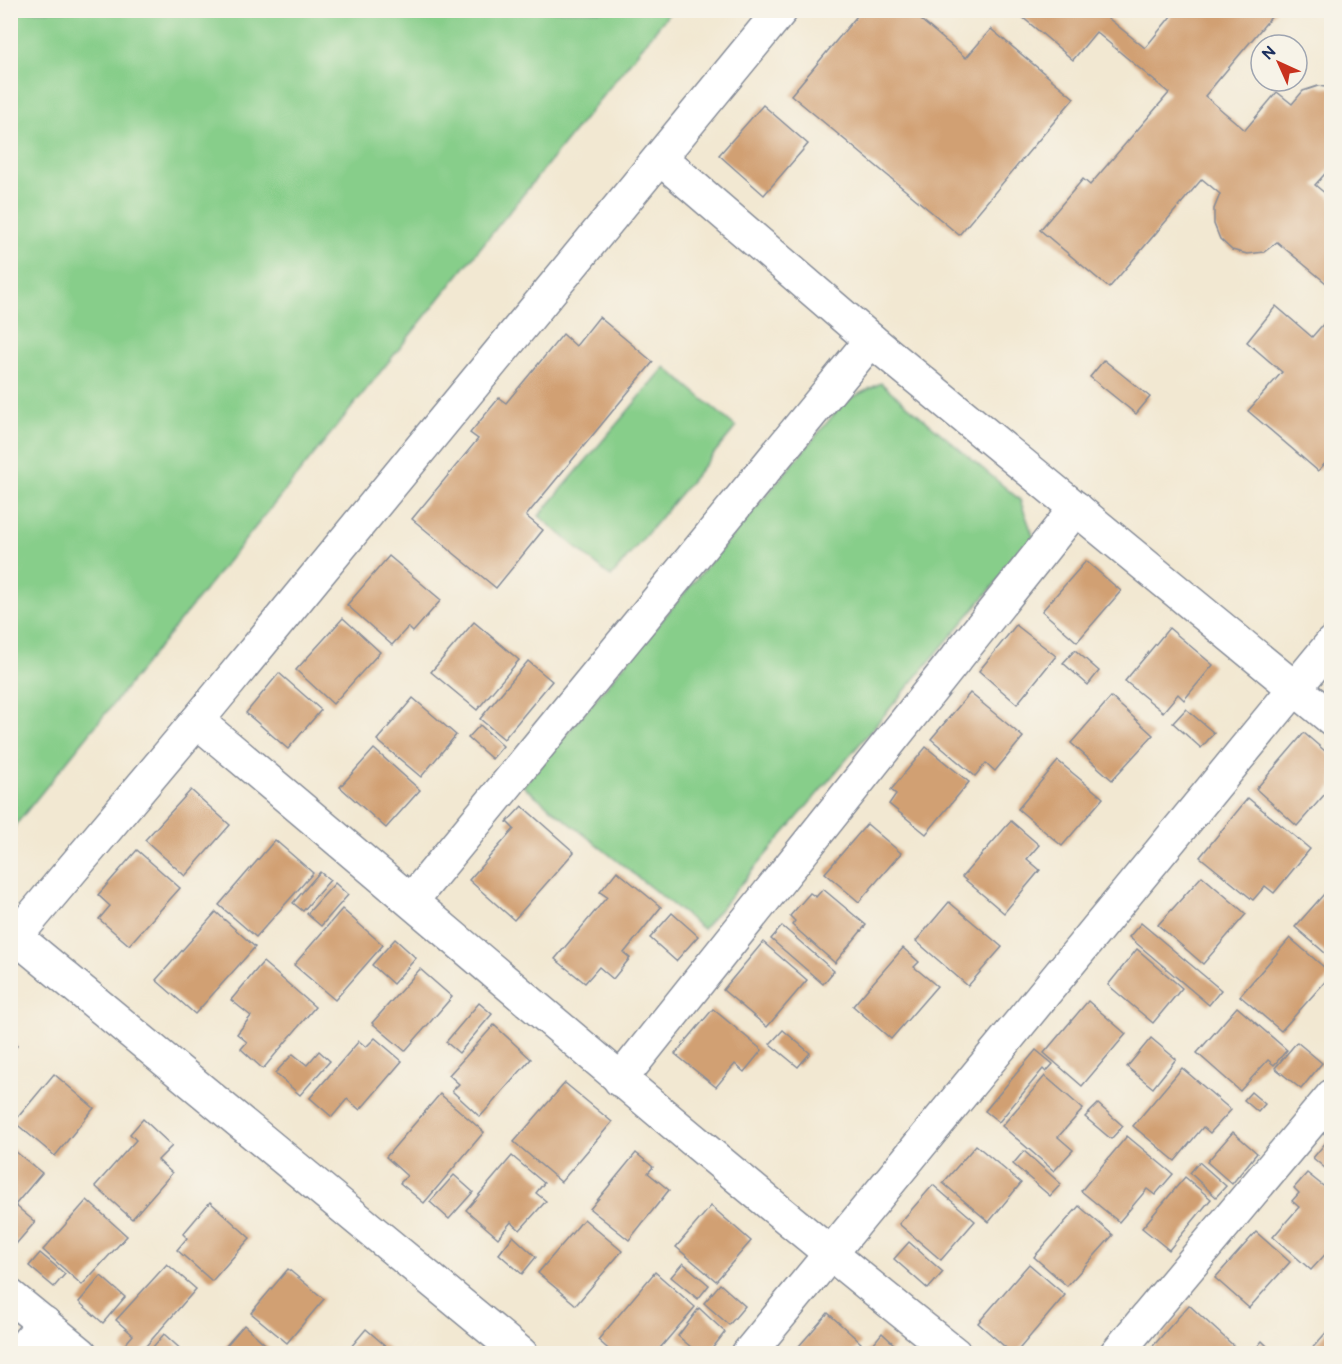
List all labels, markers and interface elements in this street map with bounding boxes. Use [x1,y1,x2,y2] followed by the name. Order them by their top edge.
[1249,33,1309,93] north arrow
[1258,42,1280,64] text: N

